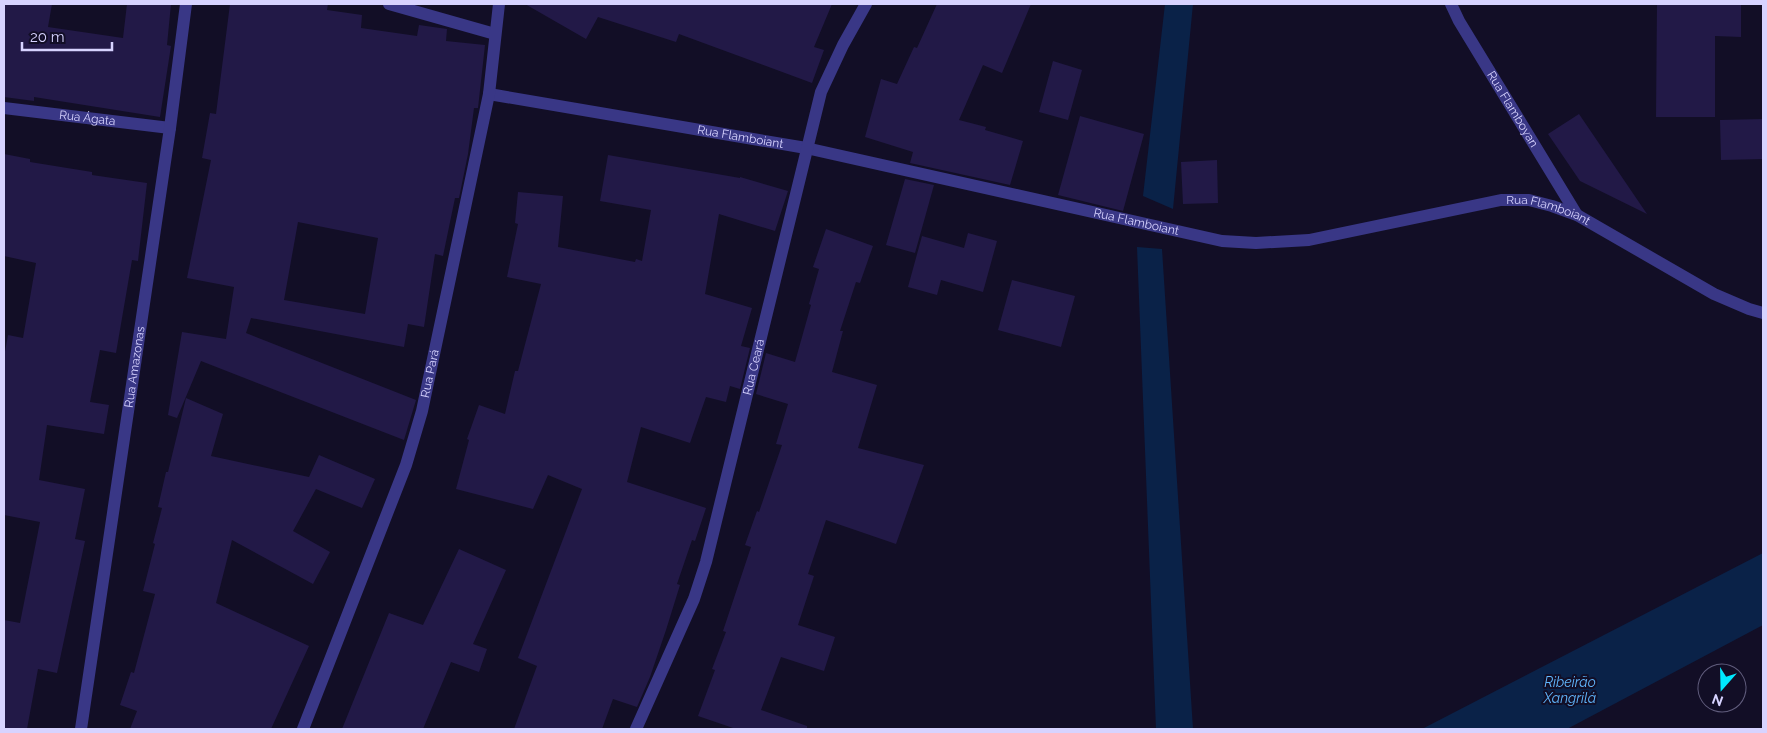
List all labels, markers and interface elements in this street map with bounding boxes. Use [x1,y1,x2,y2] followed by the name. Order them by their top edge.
[22,20,112,52] scale bar
[30,28,65,46] text: 20 m
[1484,69,1541,150] street label: Rua Flamboyan
[58,108,116,128] street label: Rua Ágata
[696,123,784,151] street label: Rua Flamboiant
[1506,193,1593,228] street label: Rua Flamboiant
[1092,206,1180,238] street label: Rua Flamboiant
[122,325,148,409] street label: Rua Amazonas
[740,338,767,396] street label: Rua Ceará
[418,348,442,399] street label: Rua Pará
[1697,663,1747,713] north arrow
[1543,674,1596,706] water label: Ribeirão Xangrilá
[1710,691,1725,710] text: N

